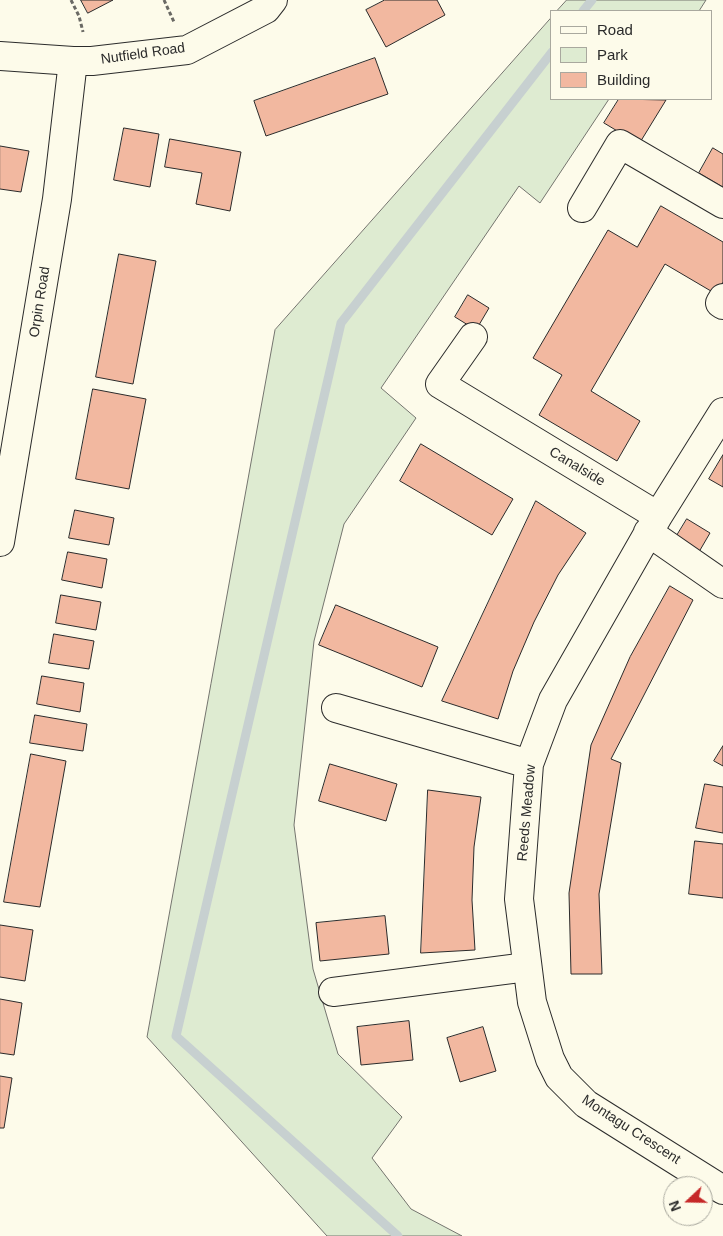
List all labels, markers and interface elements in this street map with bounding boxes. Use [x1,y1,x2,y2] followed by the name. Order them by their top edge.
[550,10,713,100] legend
[597,21,633,38] text: Road
[100,40,186,68] street label: Nutfield Road
[597,46,628,63] text: Park
[597,71,650,88] text: Building
[26,265,54,339] street label: Orpin Road
[546,444,608,490] street label: Canalside
[514,764,540,862] street label: Reeds Meadow
[578,1092,684,1168] street label: Montagu Crescent
[663,1176,713,1226] north arrow
[666,1198,684,1214] text: N

